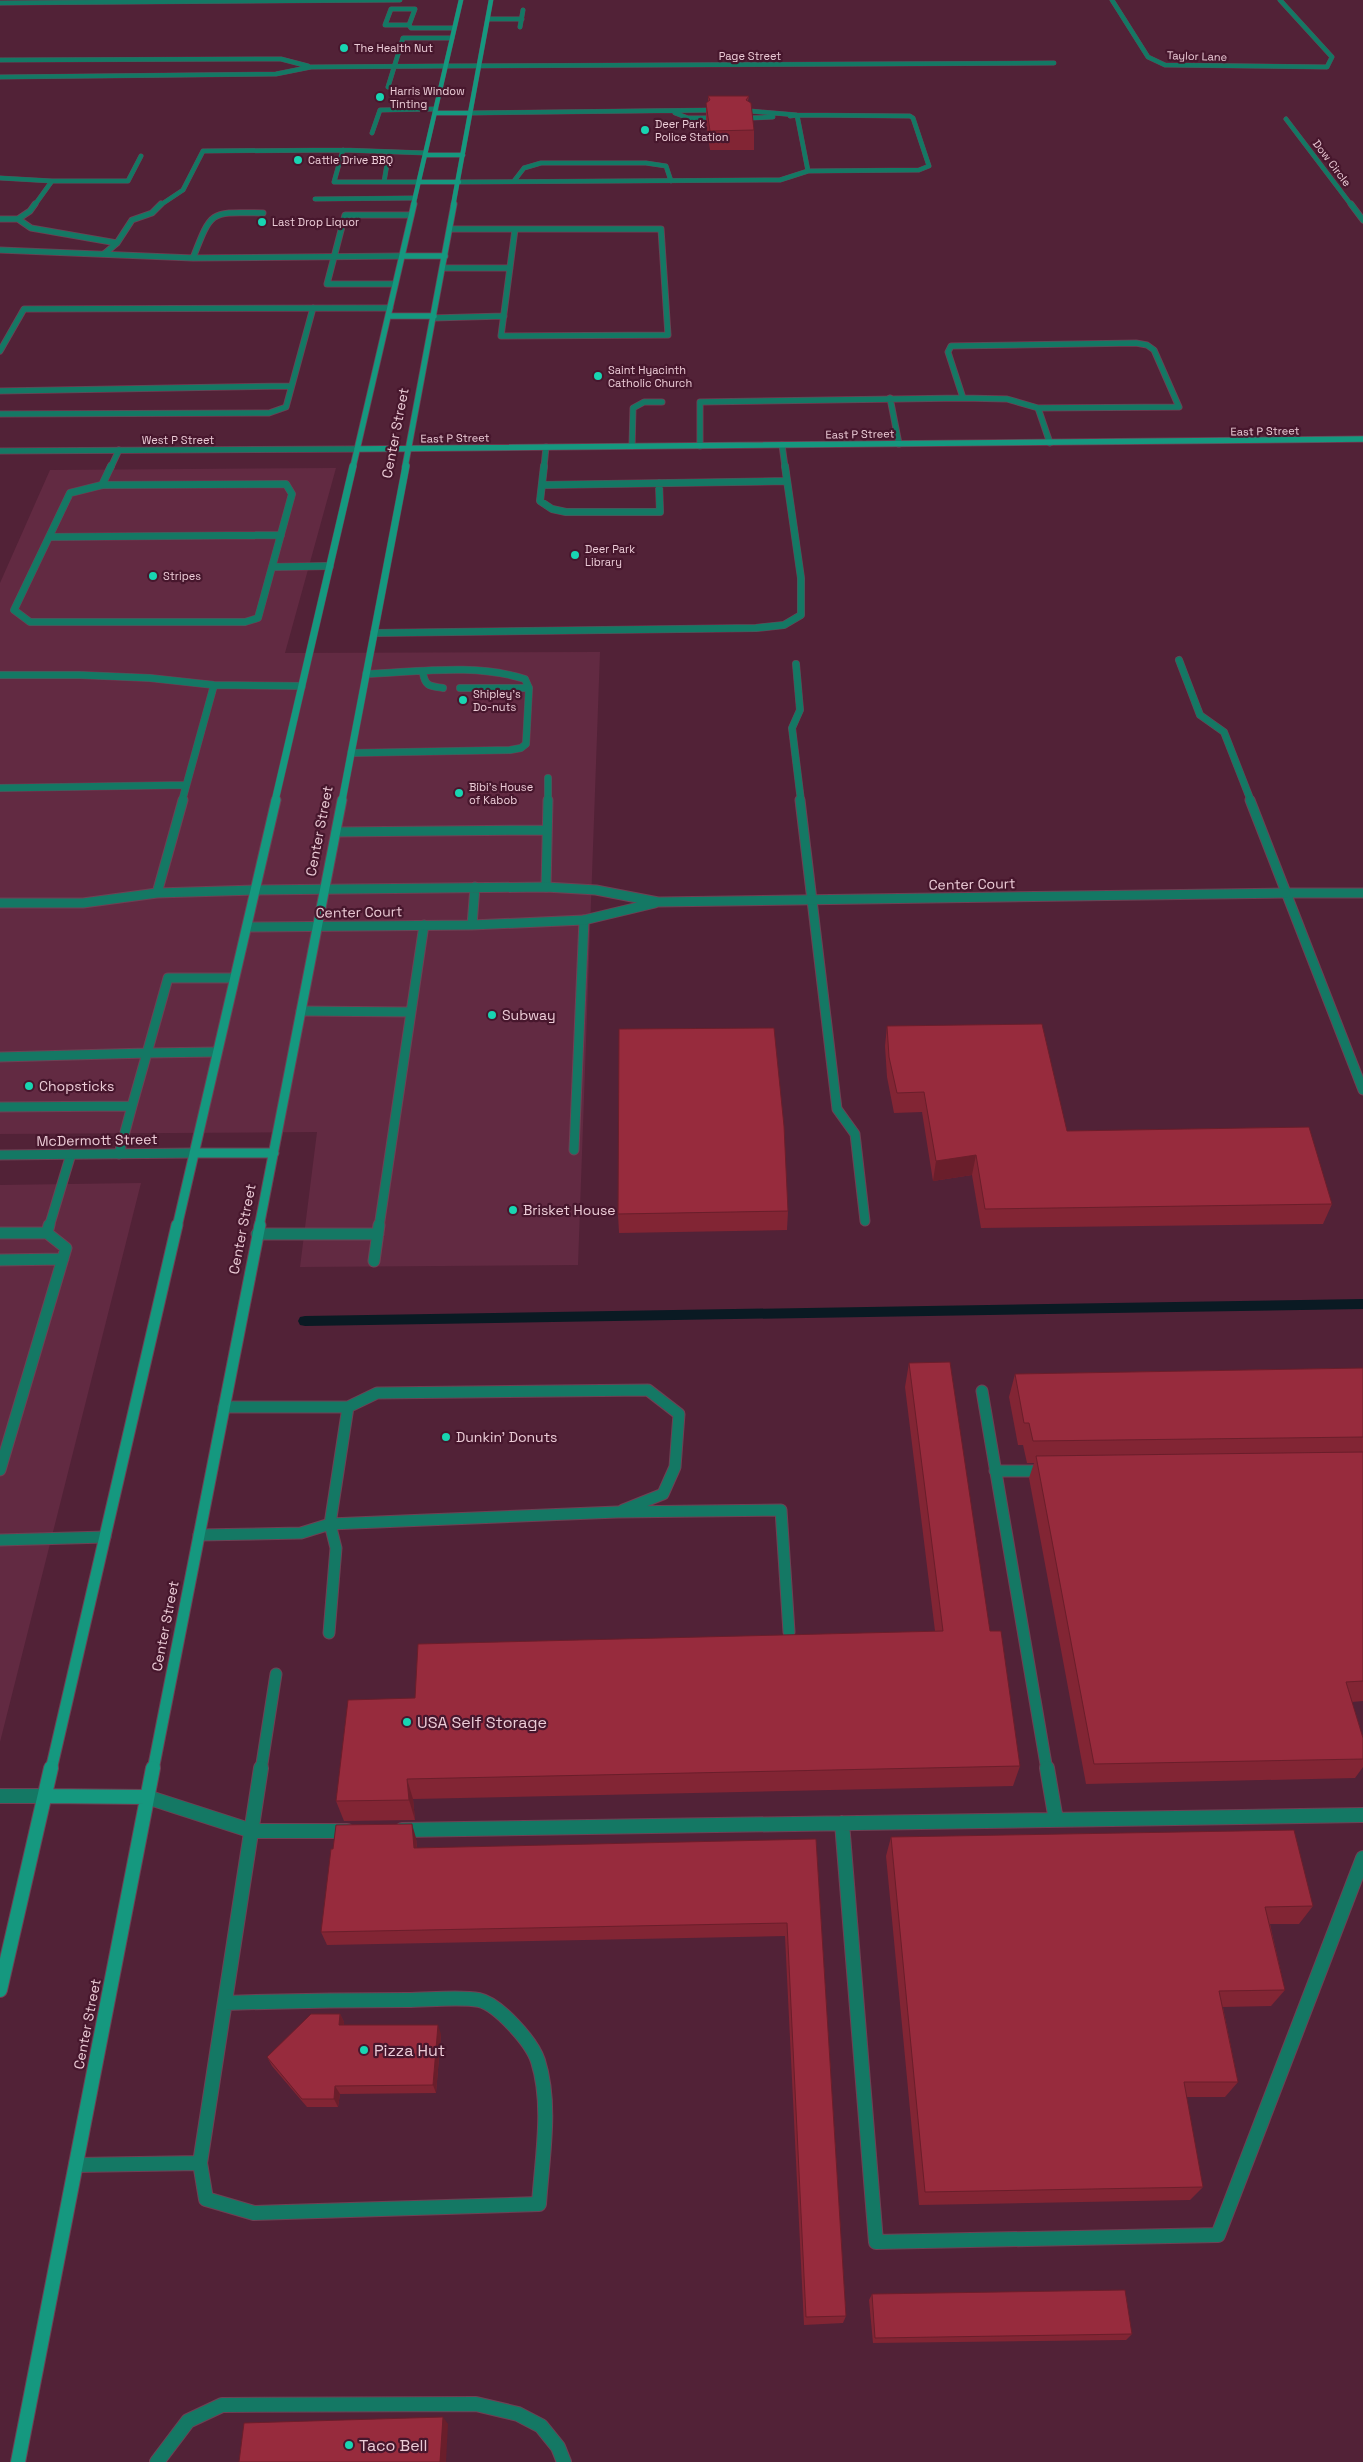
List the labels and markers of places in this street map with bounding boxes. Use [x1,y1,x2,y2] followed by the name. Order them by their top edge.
[354,41,433,55] place label: The Health Nut
[338,42,350,54] marker: The Health Nut
[390,84,465,111] place label: Harris Window Tinting
[374,91,386,103] marker: Harris Window Tinting
[655,117,729,144] place label: Deer Park Police Station
[639,124,651,136] marker: Deer Park Police Station
[308,153,393,167] place label: Cattle Drive BBQ
[292,154,304,166] marker: Cattle Drive BBQ
[272,215,359,229] place label: Last Drop Liquor
[256,216,268,228] marker: Last Drop Liquor
[608,363,692,390] place label: Saint Hyacinth Catholic Church
[592,370,604,382] marker: Saint Hyacinth Catholic Church
[585,542,635,569] place label: Deer Park Library
[569,549,581,561] marker: Deer Park Library
[163,569,201,583] place label: Stripes
[147,570,159,582] marker: Stripes
[473,687,521,714] place label: Shipley's Do-nuts
[457,694,469,706] marker: Shipley's Do-nuts
[469,780,533,807] place label: Bibi's House of Kabob
[453,787,465,799] marker: Bibi's House of Kabob
[502,1006,556,1024] place label: Subway
[486,1009,498,1021] marker: Subway
[39,1077,114,1095] place label: Chopsticks
[23,1080,35,1092] marker: Chopsticks
[523,1201,616,1219] place label: Brisket House
[507,1204,519,1216] marker: Brisket House
[456,1428,557,1446] place label: Dunkin' Donuts
[440,1431,452,1443] marker: Dunkin' Donuts
[417,1712,547,1733] place label: USA Self Storage
[401,1716,413,1728] marker: USA Self Storage
[374,2040,445,2061] place label: Pizza Hut
[358,2044,370,2056] marker: Pizza Hut
[359,2435,427,2456] place label: Taco Bell
[343,2439,355,2451] marker: Taco Bell

